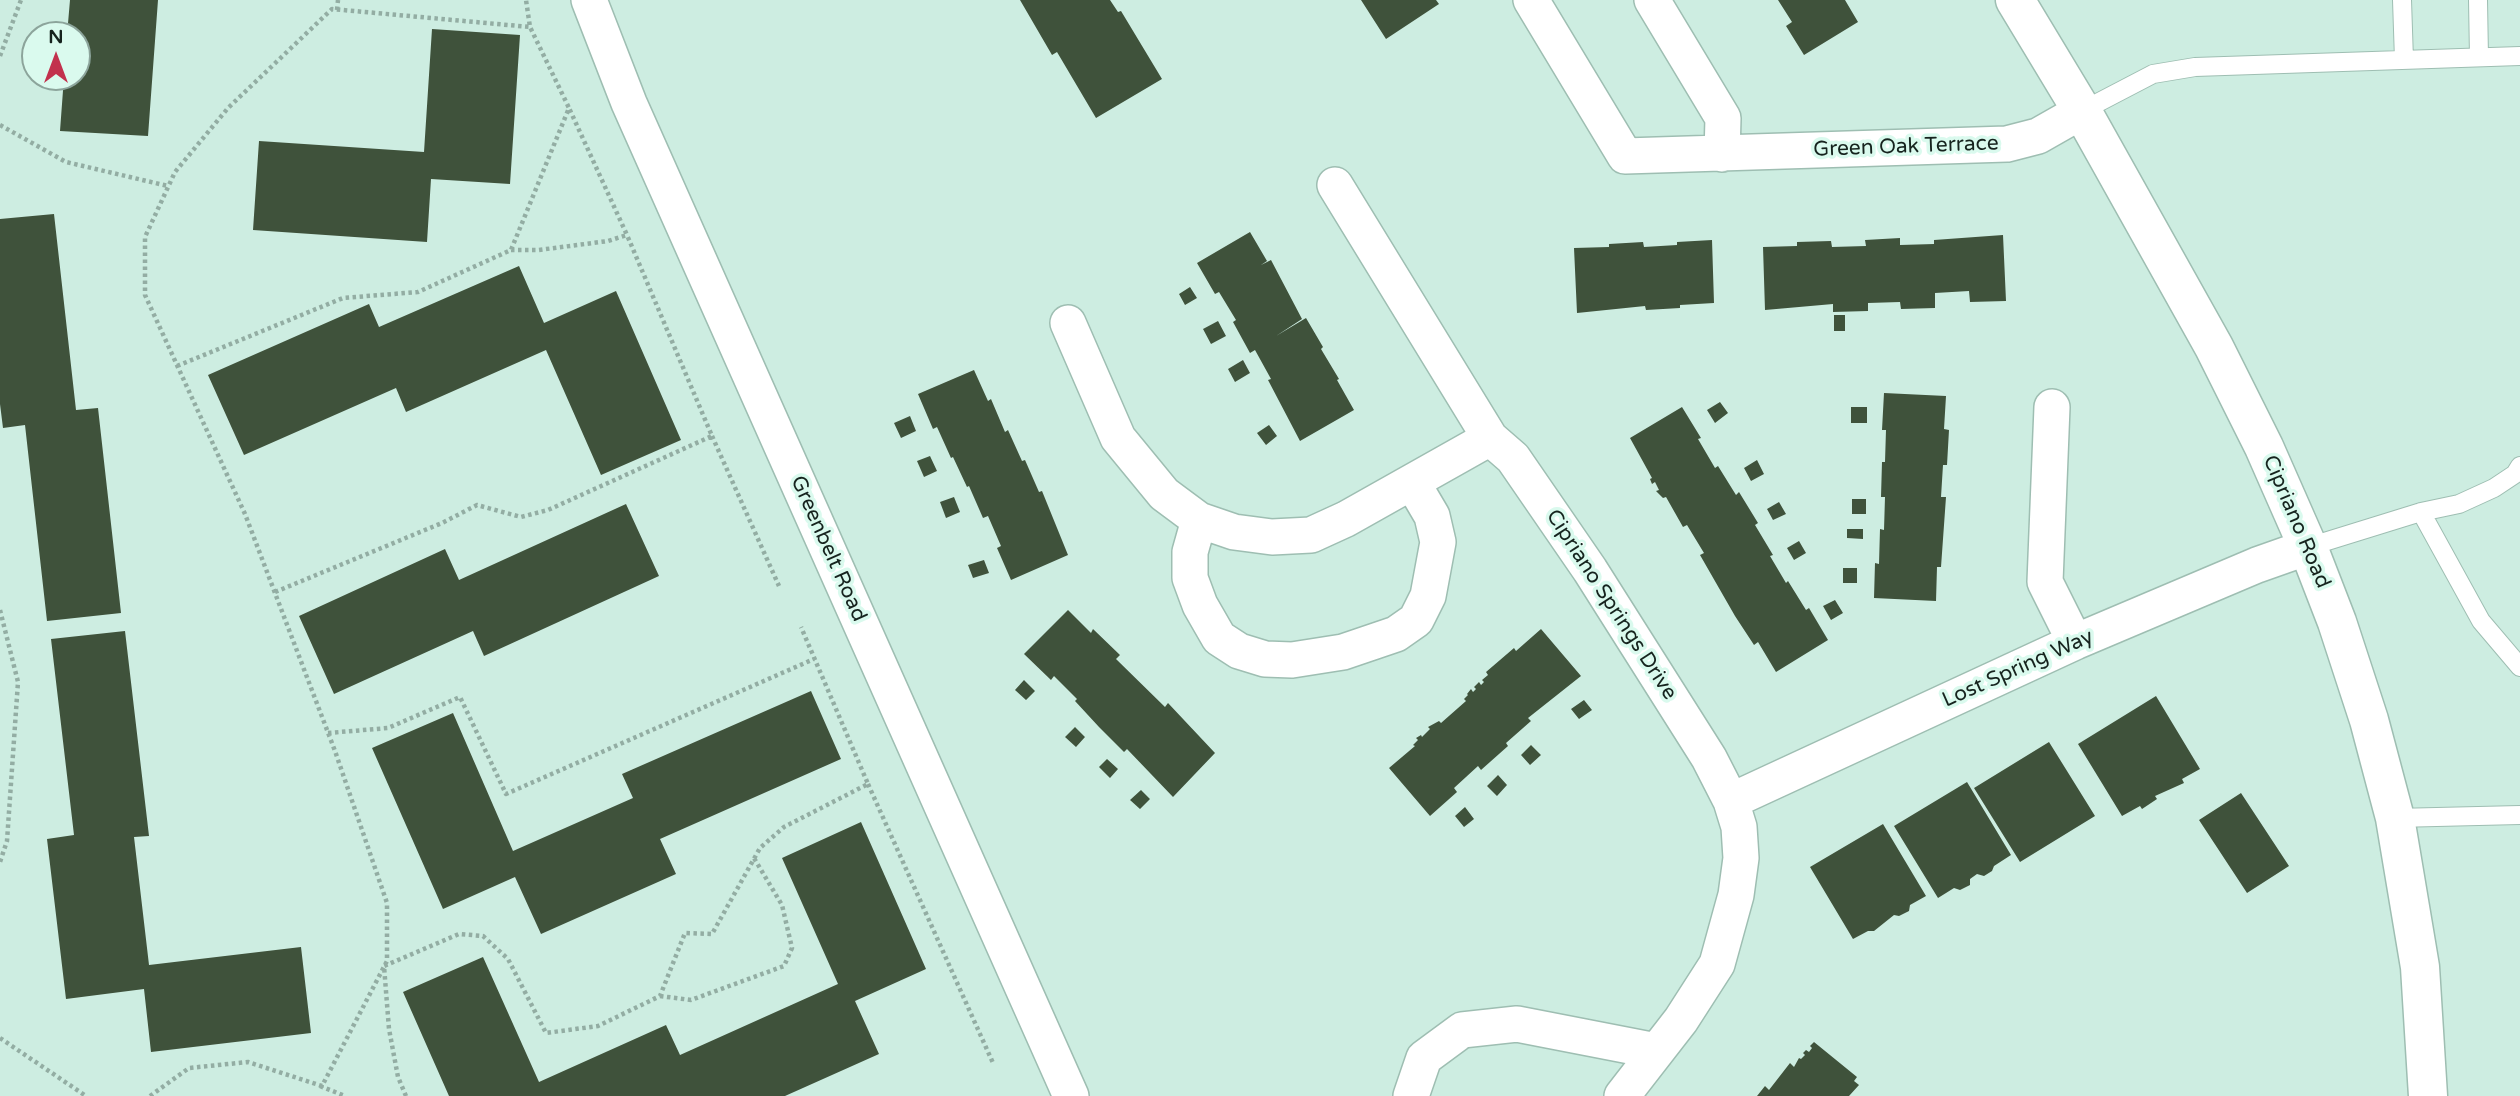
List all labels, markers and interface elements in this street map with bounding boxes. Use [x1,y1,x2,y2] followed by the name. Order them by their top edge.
[21,21,91,91] north arrow
[48,26,64,48] text: N
[1813,131,1999,163] street label: Green Oak Terrace
[2257,452,2335,592] street label: Cipriano Road
[785,472,871,626] street label: Greenbelt Road
[1540,505,1682,705] street label: Cipriano Springs Drive
[1939,624,2097,714] street label: Lost Spring Way

